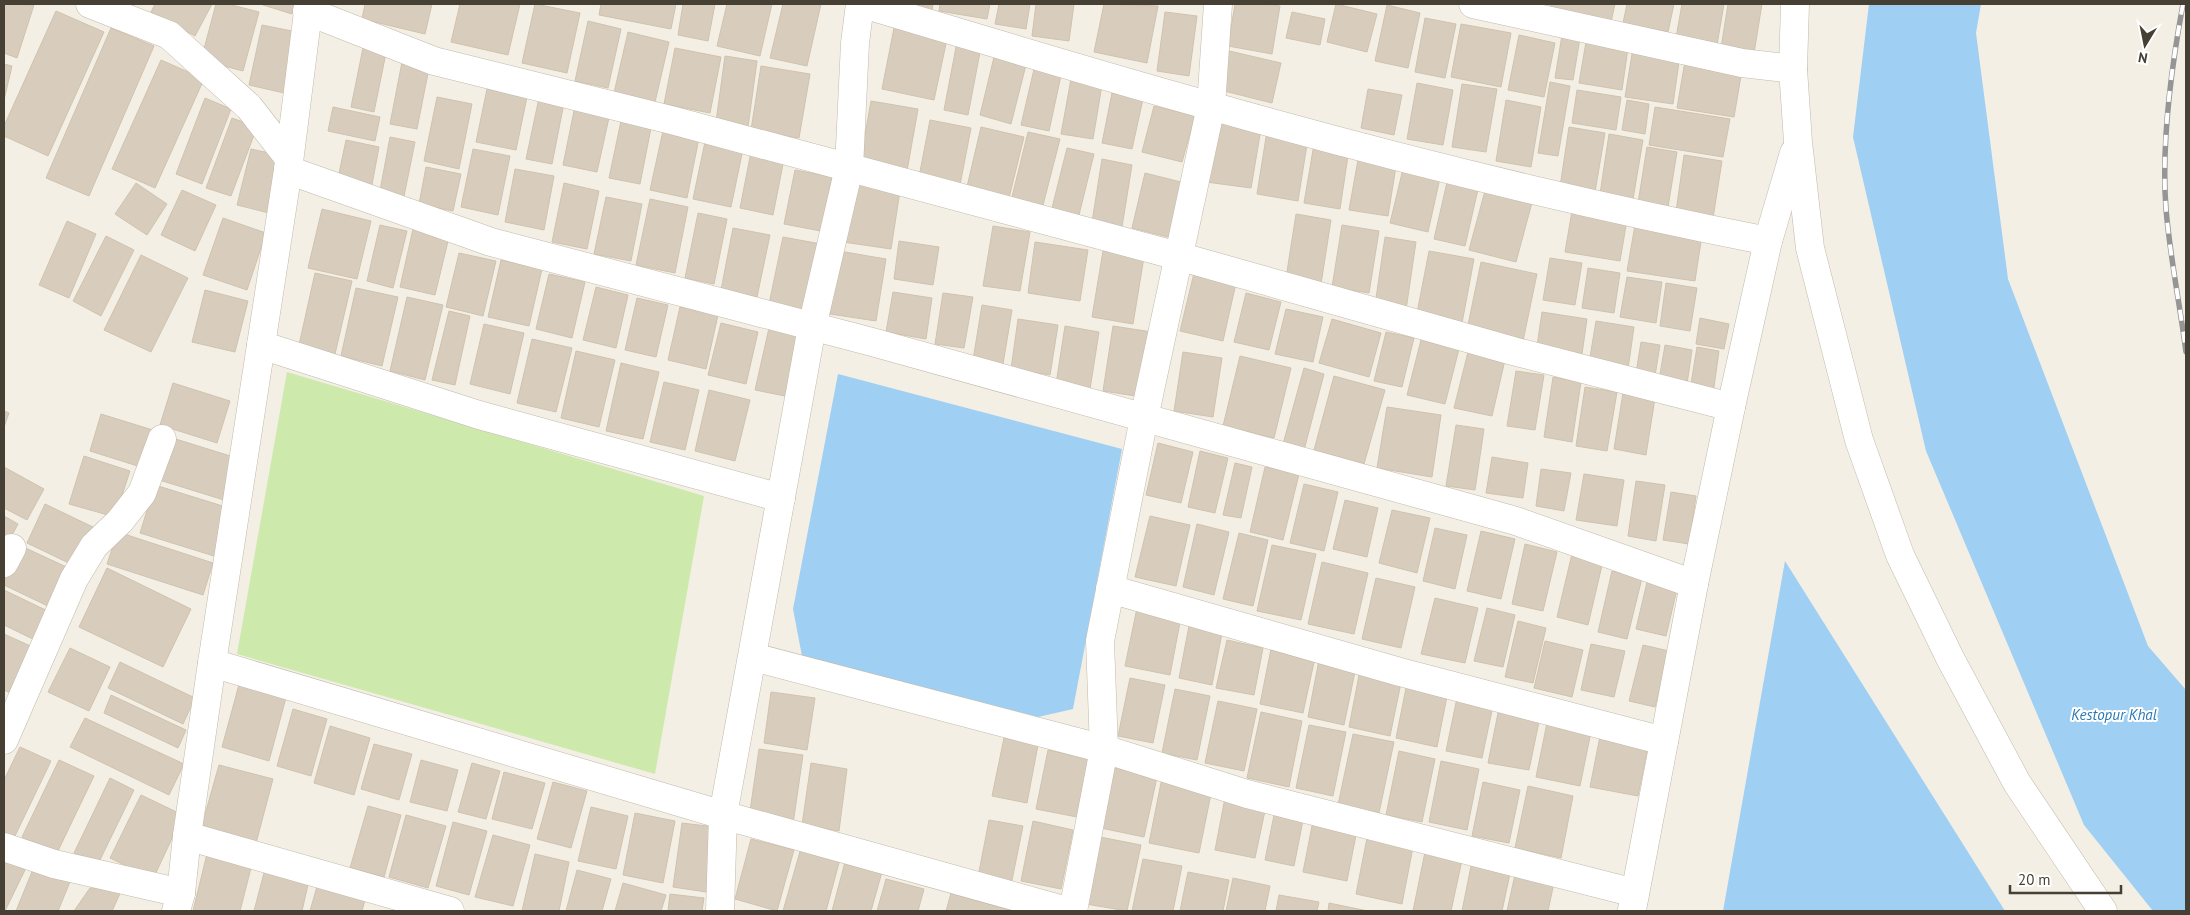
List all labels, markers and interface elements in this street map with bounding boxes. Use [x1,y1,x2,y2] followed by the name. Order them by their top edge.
[2120,20,2170,70] north arrow
[2137,48,2149,67] text: N
[2071,705,2157,724] water label: Kestopur Khal
[2010,862,2121,894] scale bar
[2018,870,2051,889] text: 20 m

